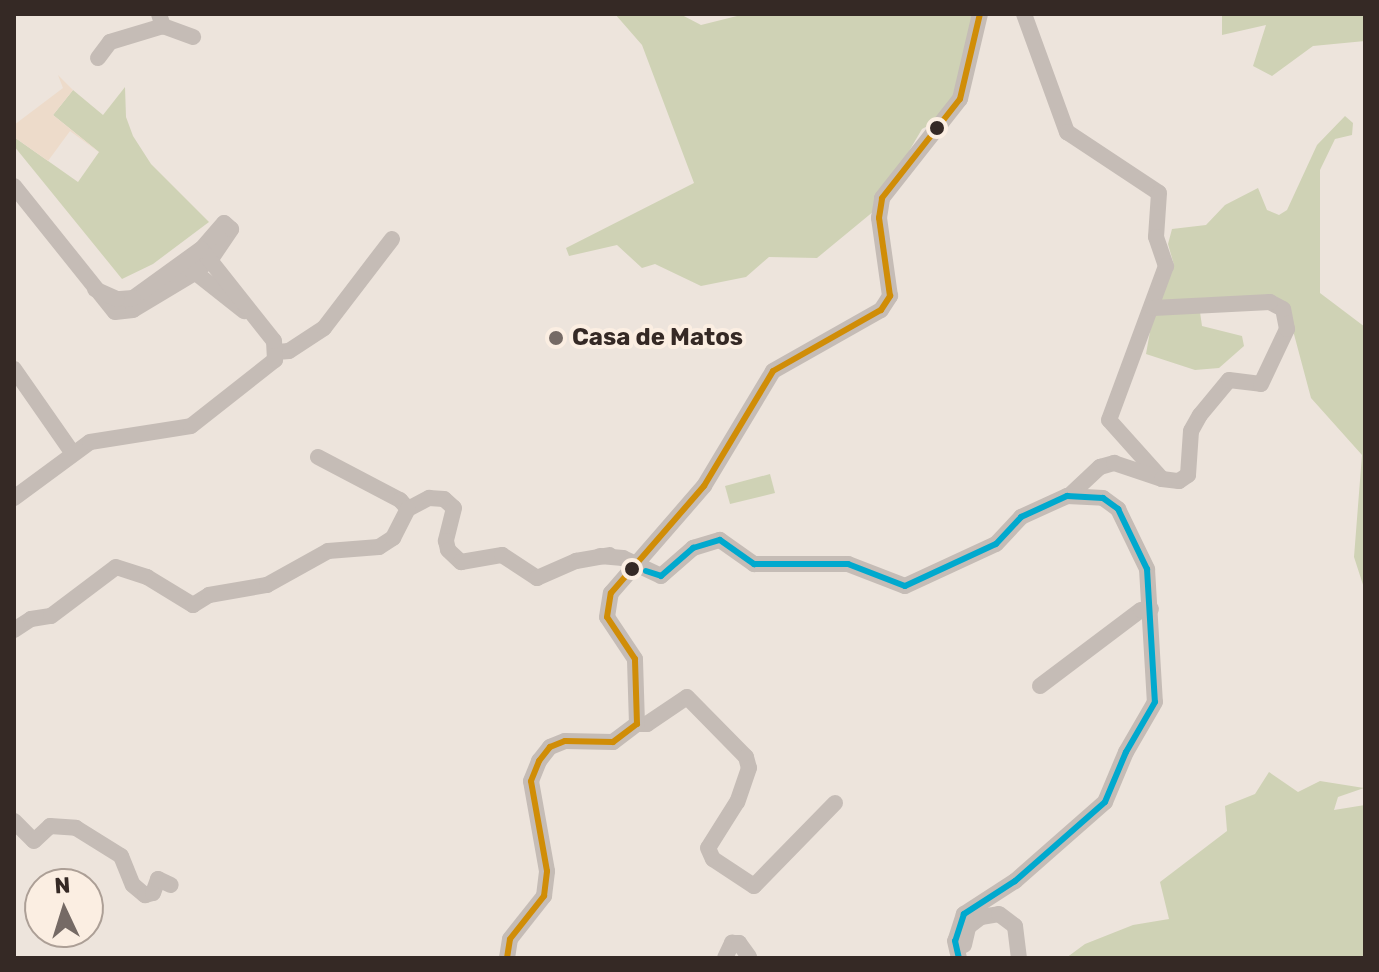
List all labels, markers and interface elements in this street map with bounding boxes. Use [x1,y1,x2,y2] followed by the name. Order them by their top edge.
[929,120,945,136] unlabelled marker
[572,324,743,352] place label: Casa de Matos
[547,329,565,347] marker: Casa de Matos
[624,561,640,577] unlabelled marker
[24,868,104,948] north arrow
[54,872,71,900] text: N

